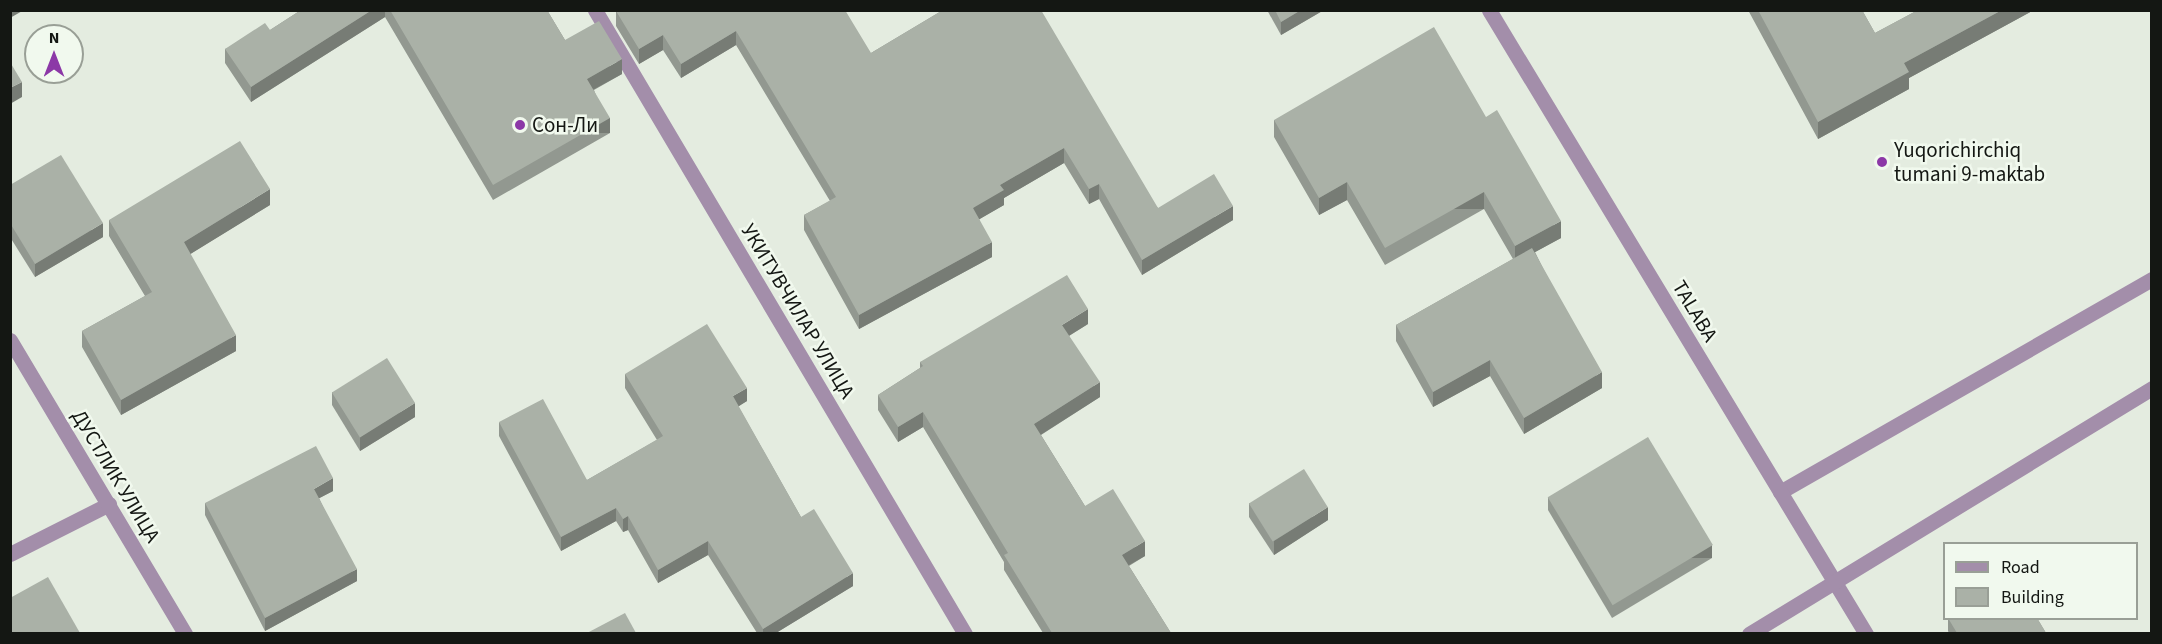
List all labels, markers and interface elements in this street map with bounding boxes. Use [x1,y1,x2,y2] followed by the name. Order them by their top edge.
[24,24,84,84] north arrow
[49,27,59,49] text: N
[532,112,598,138] place label: Сон-Ли
[513,118,527,132] marker: Сон-Ли
[1894,137,2045,187] place label: Yuqorichirchiq tumani 9-maktab
[1875,155,1889,169] marker: Yuqorichirchiq tumani 9-maktab
[736,219,860,403] street label: УКИТУВЧИЛАР УЛИЦА
[1667,276,1723,346] street label: TALABA
[66,405,166,547] street label: ДУСТЛИК УЛИЦА
[1943,542,2138,620] legend
[2001,555,2040,580] text: Road
[2001,585,2064,610] text: Building

